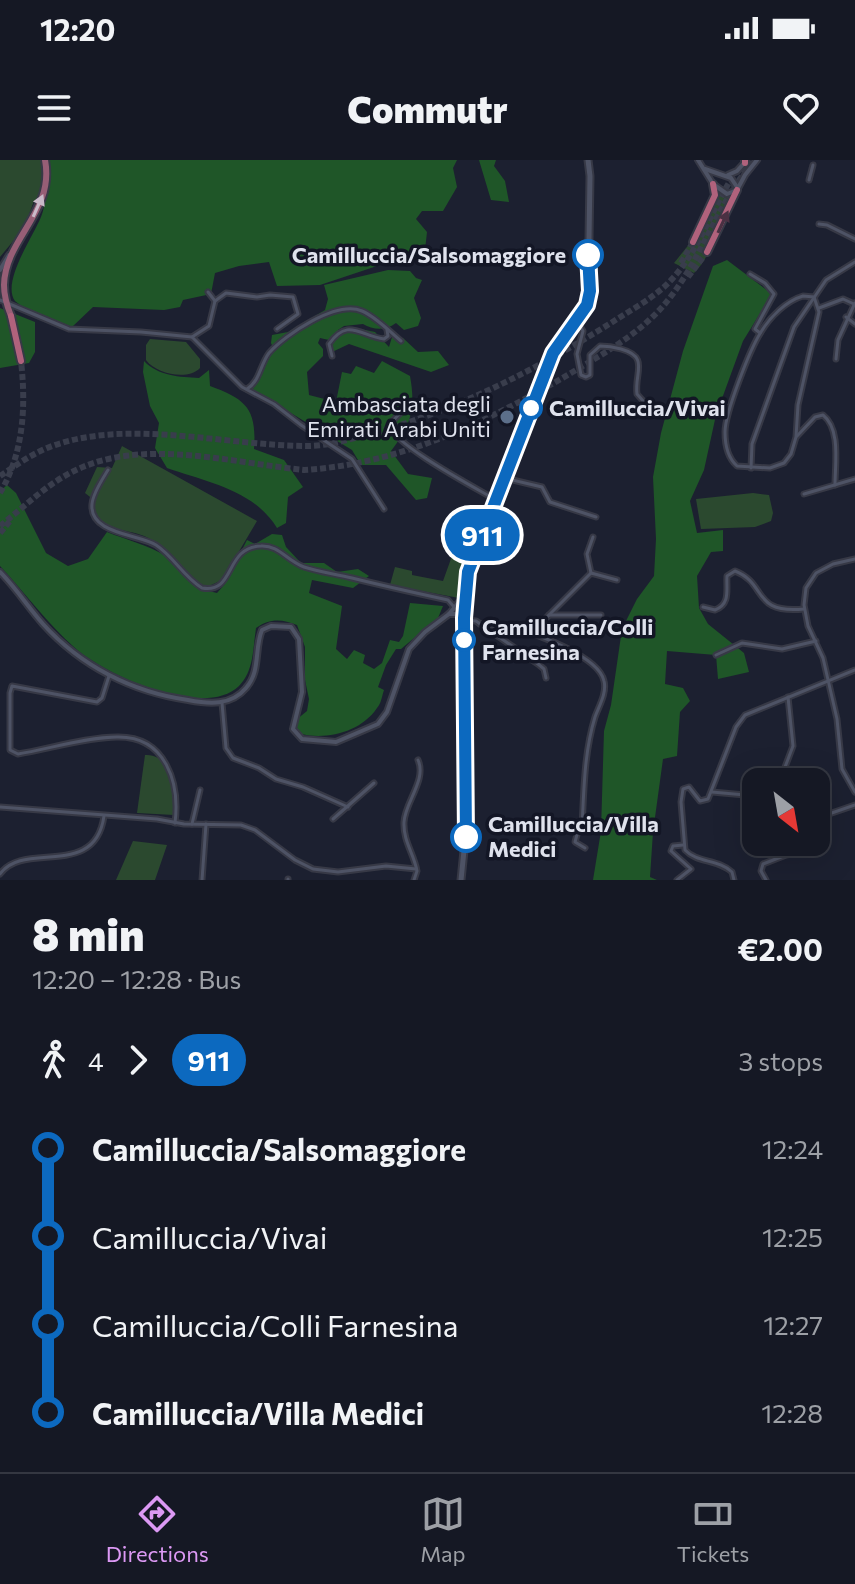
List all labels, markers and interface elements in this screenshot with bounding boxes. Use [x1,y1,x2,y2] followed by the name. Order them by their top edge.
[40,10,115,47] text: 12:20
[32,86,76,130] icon: menu
[347,86,508,130] text: Commutr
[779,86,823,130] icon: heart
[32,195,45,218] one-way arrow
[716,210,730,233] one-way arrow
[573,240,603,270] marker: Camilluccia/Salsomaggiore
[292,241,566,268] place label: Camilluccia/Salsomaggiore
[307,390,491,442] place label: Ambasciata degli Emirati Arabi Uniti
[549,394,726,421] place label: Camilluccia/Vivai
[520,397,542,419] marker: Camilluccia/Vivai
[498,408,516,426] marker: Ambasciata degli Emirati Arabi Uniti
[436,509,528,561] line badge: 911
[461,518,503,552] text: 911
[482,613,653,665] place label: Camilluccia/Colli Farnesina
[453,629,475,651] marker: Camilluccia/Colli Farnesina
[742,768,830,856] north arrow
[742,768,830,856] map controls
[488,810,659,862] place label: Camilluccia/Villa Medici
[451,822,481,852] marker: Camilluccia/Villa Medici
[32,906,145,960] text: 8 min
[737,930,823,967] text: €2.00
[32,963,241,994] text: 12:20 – 12:28 · Bus
[32,1038,76,1082] icon: walk
[116,1038,160,1082] icon: forward
[188,1043,230,1077] text: 911
[88,1045,104,1076] text: 4
[738,1045,823,1076] text: 3 stops
[92,1130,466,1167] text: Camilluccia/Salsomaggiore
[762,1133,823,1164] text: 12:24
[92,1218,327,1255] text: Camilluccia/Vivai
[762,1221,823,1252] text: 12:25
[92,1306,458,1343] text: Camilluccia/Colli Farnesina
[763,1309,823,1340] text: 12:27
[92,1394,424,1431] text: Camilluccia/Villa Medici
[761,1397,823,1428] text: 12:28
[106,1492,209,1567] tab: Directions
[420,1492,466,1567] tab: Map
[677,1492,749,1567] tab: Tickets

